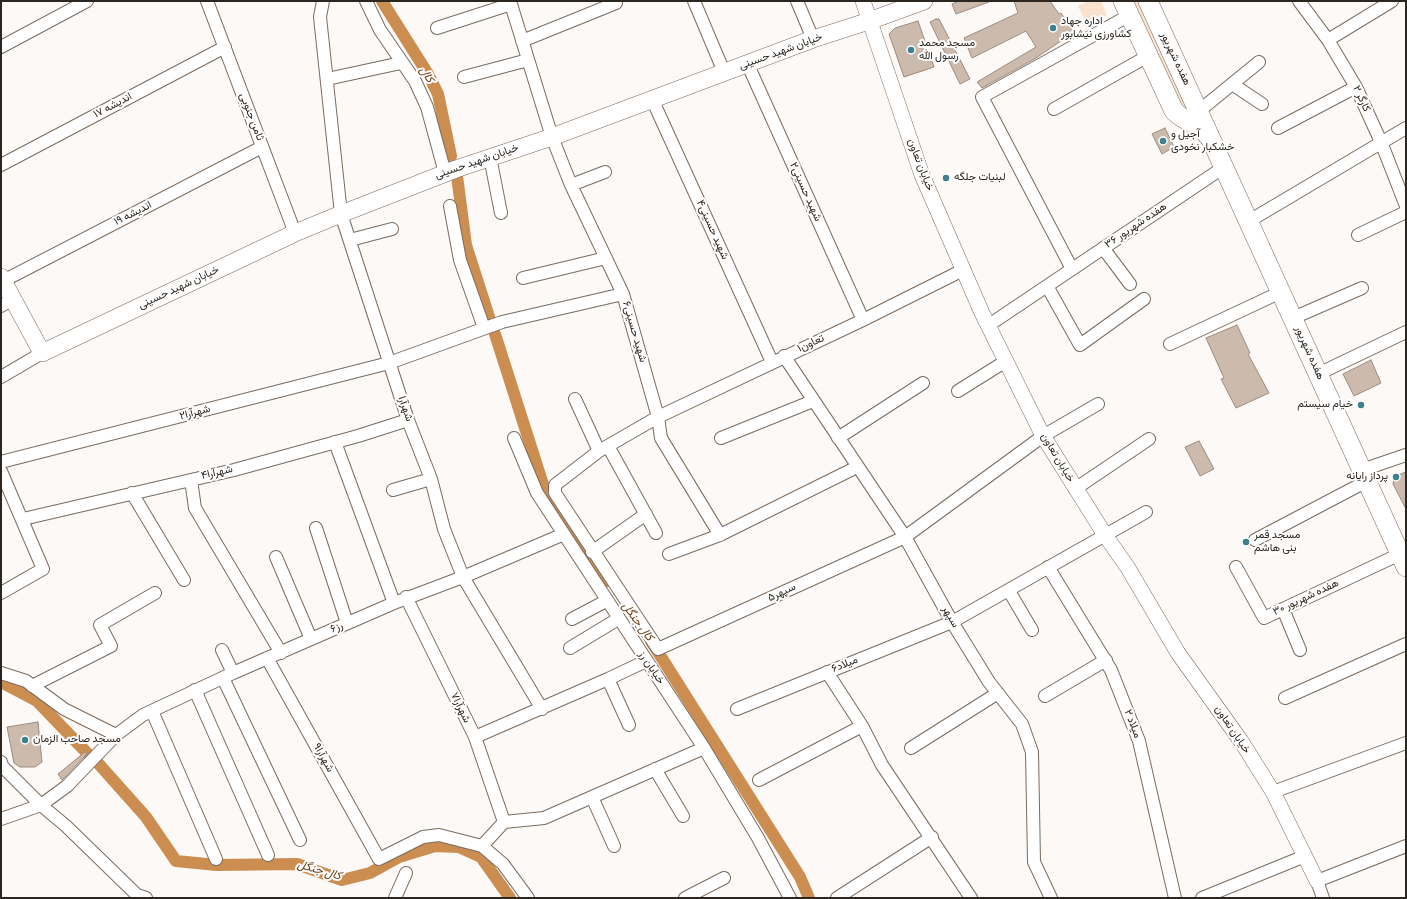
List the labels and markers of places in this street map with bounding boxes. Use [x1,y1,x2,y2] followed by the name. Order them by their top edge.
[1061,15,1131,41] place label: اداره جهاد کشاورزی نیشابور
[1048,23,1058,33] marker: اداره جهاد کشاورزی نیشابور
[919,37,975,63] place label: مسجد محمد رسول الله
[906,45,916,55] marker: مسجد محمد رسول الله
[1171,128,1234,154] place label: آجیل و خشکبار نخودی
[1158,136,1168,146] marker: آجیل و خشکبار نخودی
[954,171,1006,185] place label: لبنیات جلگه
[941,173,951,183] marker: لبنیات جلگه
[1297,398,1353,412] place label: خیام سیستم
[1356,400,1366,410] marker: خیام سیستم
[1346,470,1388,484] place label: پرداز رایانه
[1391,472,1401,482] marker: پرداز رایانه
[1254,529,1300,555] place label: مسجد قمر بنی هاشم
[1241,537,1251,547] marker: مسجد قمر بنی هاشم
[33,733,121,747] place label: مسجد صاحب الزمان
[20,735,30,745] marker: مسجد صاحب الزمان

